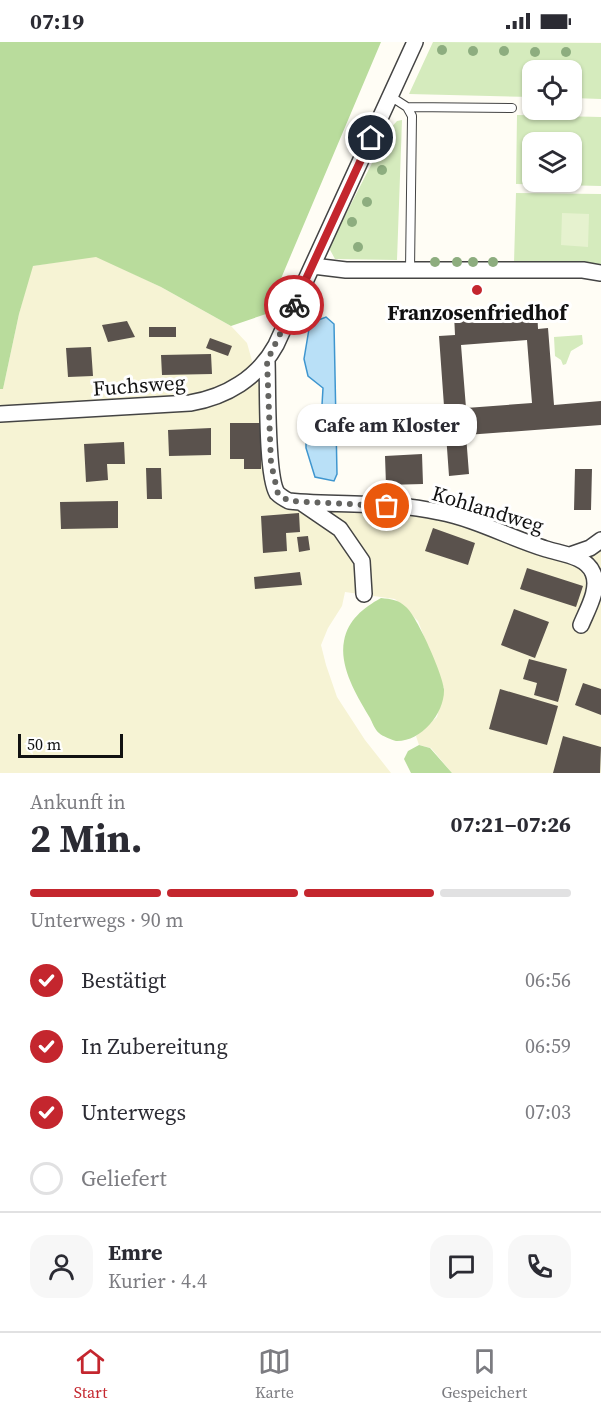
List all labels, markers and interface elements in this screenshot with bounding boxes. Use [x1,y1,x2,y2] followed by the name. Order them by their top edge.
[30,6,84,36] text: 07:19
[522,60,582,192] map controls
[522,60,582,120] button: locate
[345,112,396,163] pin
[354,121,387,154] icon: home
[522,132,582,192] button: layers
[264,275,324,335] courier
[470,283,484,297] marker: Franzosenfriedhof
[278,289,311,322] icon: bike
[387,298,569,327] place label: Franzosenfriedhof
[92,367,186,403] street label: Fuchsweg
[297,404,477,446] callout: Cafe am Kloster
[314,411,460,439] text: Cafe am Kloster
[428,478,548,540] street label: Kohlandweg
[361,480,412,531] pin
[370,489,403,522] icon: bag
[18,731,123,758] scale bar
[27,733,61,755] text: 50 m
[30,788,126,816] text: Ankunft in
[451,809,571,839] text: 07:21–07:26
[30,812,142,865] text: 2 Min.
[30,906,183,934] text: Unterwegs · 90 m
[30,964,63,997] icon: check
[81,965,166,995] text: Bestätigt
[525,966,571,994] text: 06:56
[30,1030,63,1063] icon: check
[81,1031,228,1061] text: In Zubereitung
[525,1032,571,1060] text: 06:59
[30,1096,63,1129] icon: check
[81,1097,186,1127] text: Unterwegs
[525,1098,571,1126] text: 07:03
[81,1163,167,1193] text: Geliefert
[30,1235,93,1298] button: person
[430,1235,493,1298] button: chat
[508,1235,571,1298] button: phone
[108,1237,162,1267] text: Emre
[108,1267,207,1295] text: Kurier · 4.4
[74,1345,107,1403] tab: Start
[255,1345,294,1403] tab: Karte
[441,1345,527,1403] tab: Gespeichert

